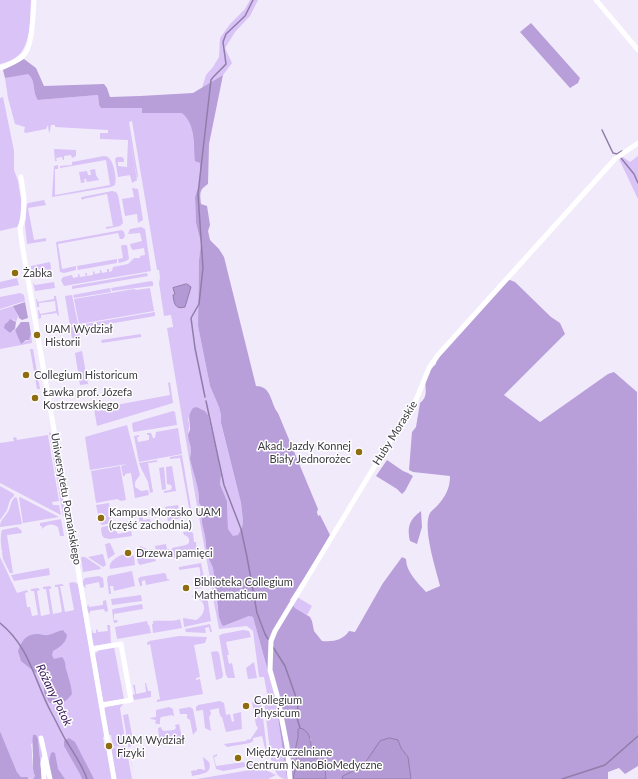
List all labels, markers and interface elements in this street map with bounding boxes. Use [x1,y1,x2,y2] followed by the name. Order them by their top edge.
[23,266,52,280] place label: Żabka
[10,268,20,278] marker: Żabka
[45,322,113,348] place label: UAM Wydział Historii
[32,330,42,340] marker: UAM Wydział Historii
[34,368,138,382] place label: Collegium Historicum
[21,370,31,380] marker: Collegium Historicum
[43,385,132,411] place label: Ławka prof. Józefa Kostrzewskiego
[30,393,40,403] marker: Ławka prof. Józefa Kostrzewskiego
[370,398,420,468] street label: Huby Moraskie
[48,432,84,566] street label: Uniwersytetu Poznańskiego
[258,439,351,465] place label: Akad. Jazdy Konnej Biały Jednorożec
[354,447,364,457] marker: Akad. Jazdy Konnej Biały Jednorożec
[109,505,221,531] place label: Kampus Morasko UAM (część zachodnia)
[96,513,106,523] marker: Kampus Morasko UAM (część zachodnia)
[136,546,213,560] place label: Drzewa pamięci
[123,548,133,558] marker: Drzewa pamięci
[194,575,293,601] place label: Biblioteka Collegium Mathematicum
[181,583,191,593] marker: Biblioteka Collegium Mathematicum
[33,662,75,728] water label: Różany Potok
[254,693,302,719] place label: Collegium Physicum
[241,701,251,711] marker: Collegium Physicum
[117,733,185,759] place label: UAM Wydział Fizyki
[104,741,114,751] marker: UAM Wydział Fizyki
[246,745,382,771] place label: Międzyuczelniane Centrum NanoBioMedyczne
[233,753,243,763] marker: Międzyuczelniane Centrum NanoBioMedyczne

